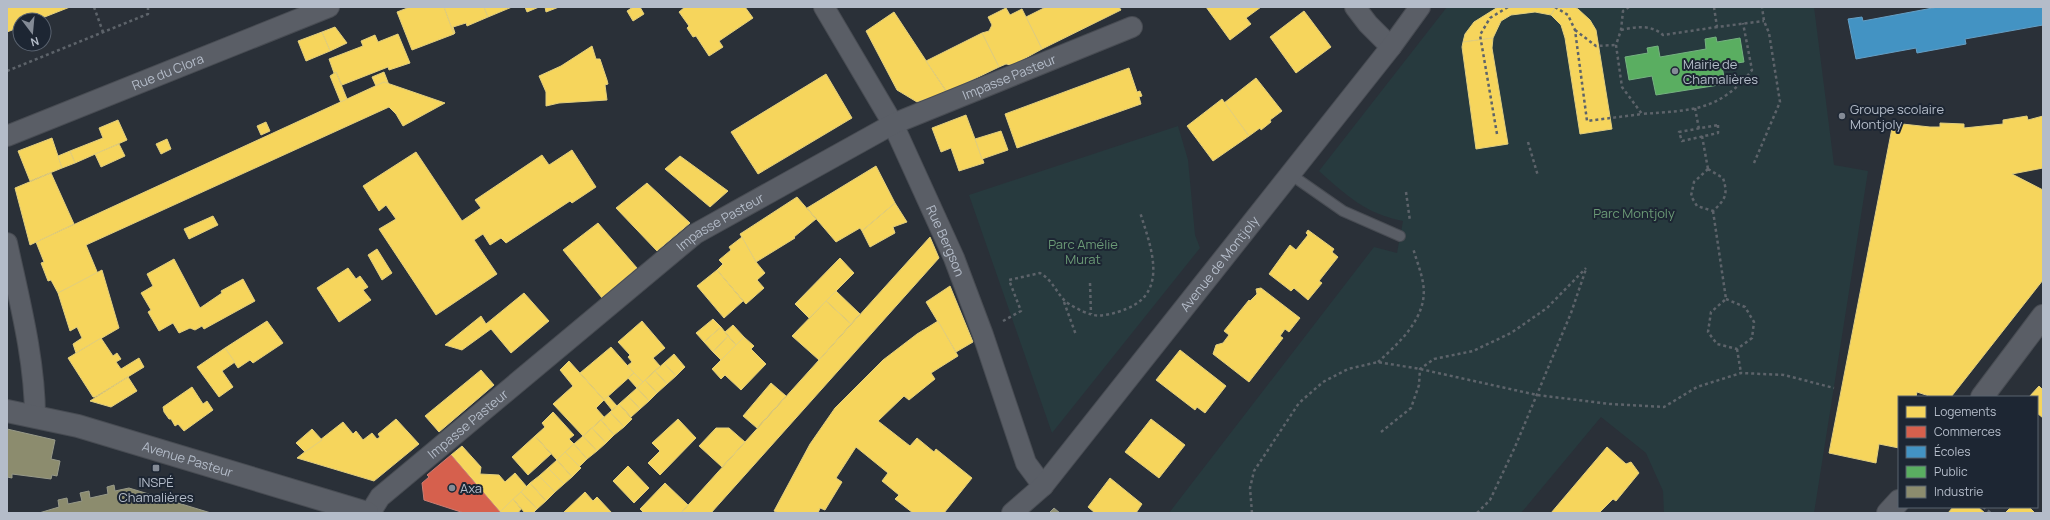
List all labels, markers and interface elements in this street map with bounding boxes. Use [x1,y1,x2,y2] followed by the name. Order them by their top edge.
[12,12,52,52] north arrow
[29,34,41,50] text: N
[129,49,206,94] street label: Rue du Clora
[960,50,1059,104] street label: Impasse Pasteur
[1683,55,1758,88] place label: Mairie de Chamalières
[1670,66,1680,76] marker: Mairie de Chamalières
[1850,100,1944,133] place label: Groupe scolaire Montjoly
[1837,111,1847,121] marker: Groupe scolaire Montjoly
[672,188,767,255] street label: Impasse Pasteur
[922,202,969,279] street label: Rue Bergson
[1593,204,1675,222] park label: Parc Montjoly
[1176,212,1263,315] street label: Avenue de Montjoly
[1048,235,1118,268] park label: Parc Amélie Murat
[424,385,512,463] street label: Impasse Pasteur
[1898,396,2038,508] legend
[1934,403,1996,420] text: Logements
[1934,423,2001,440] text: Commerces
[140,437,235,481] street label: Avenue Pasteur
[1934,443,1971,460] text: Écoles
[151,463,161,473] marker: INSPÉ Chamalières
[1934,463,1968,480] text: Public
[118,473,194,506] place label: INSPÉ Chamalières
[460,479,482,497] place label: Axa
[447,483,457,493] marker: Axa
[1934,483,1983,500] text: Industrie

